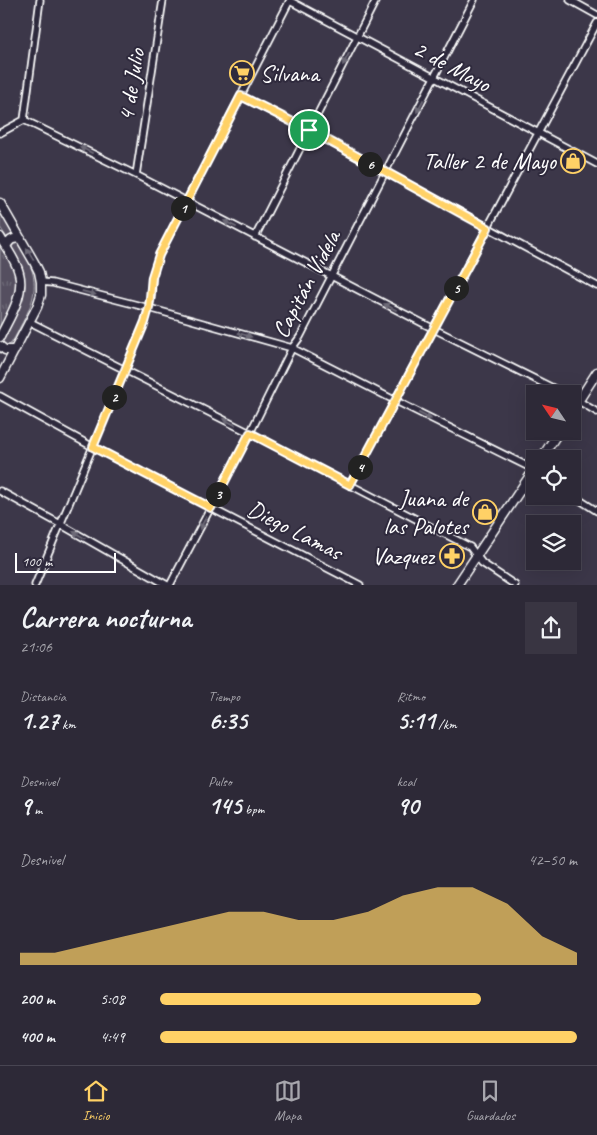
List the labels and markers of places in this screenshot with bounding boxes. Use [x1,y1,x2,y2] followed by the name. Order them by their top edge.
[260,58,321,88] place label: Silvana
[229,60,255,86] supermarket icon: Silvana
[288,109,330,151] pin
[423,146,558,176] place label: Taller 2 de Mayo
[560,148,586,174] shop icon: Taller 2 de Mayo
[358,152,382,176] pin: 6
[170,196,196,220] pin: 1
[444,276,468,300] pin: 5
[102,384,126,410] pin: 2
[348,454,372,480] pin: 4
[206,482,230,506] pin: 3
[383,483,470,541] place label: Juana de las Palotes
[472,499,498,525] shop icon: Juana de las Palotes
[372,541,435,571] place label: Vazquez
[439,543,465,569] pharmacy icon: Vazquez

